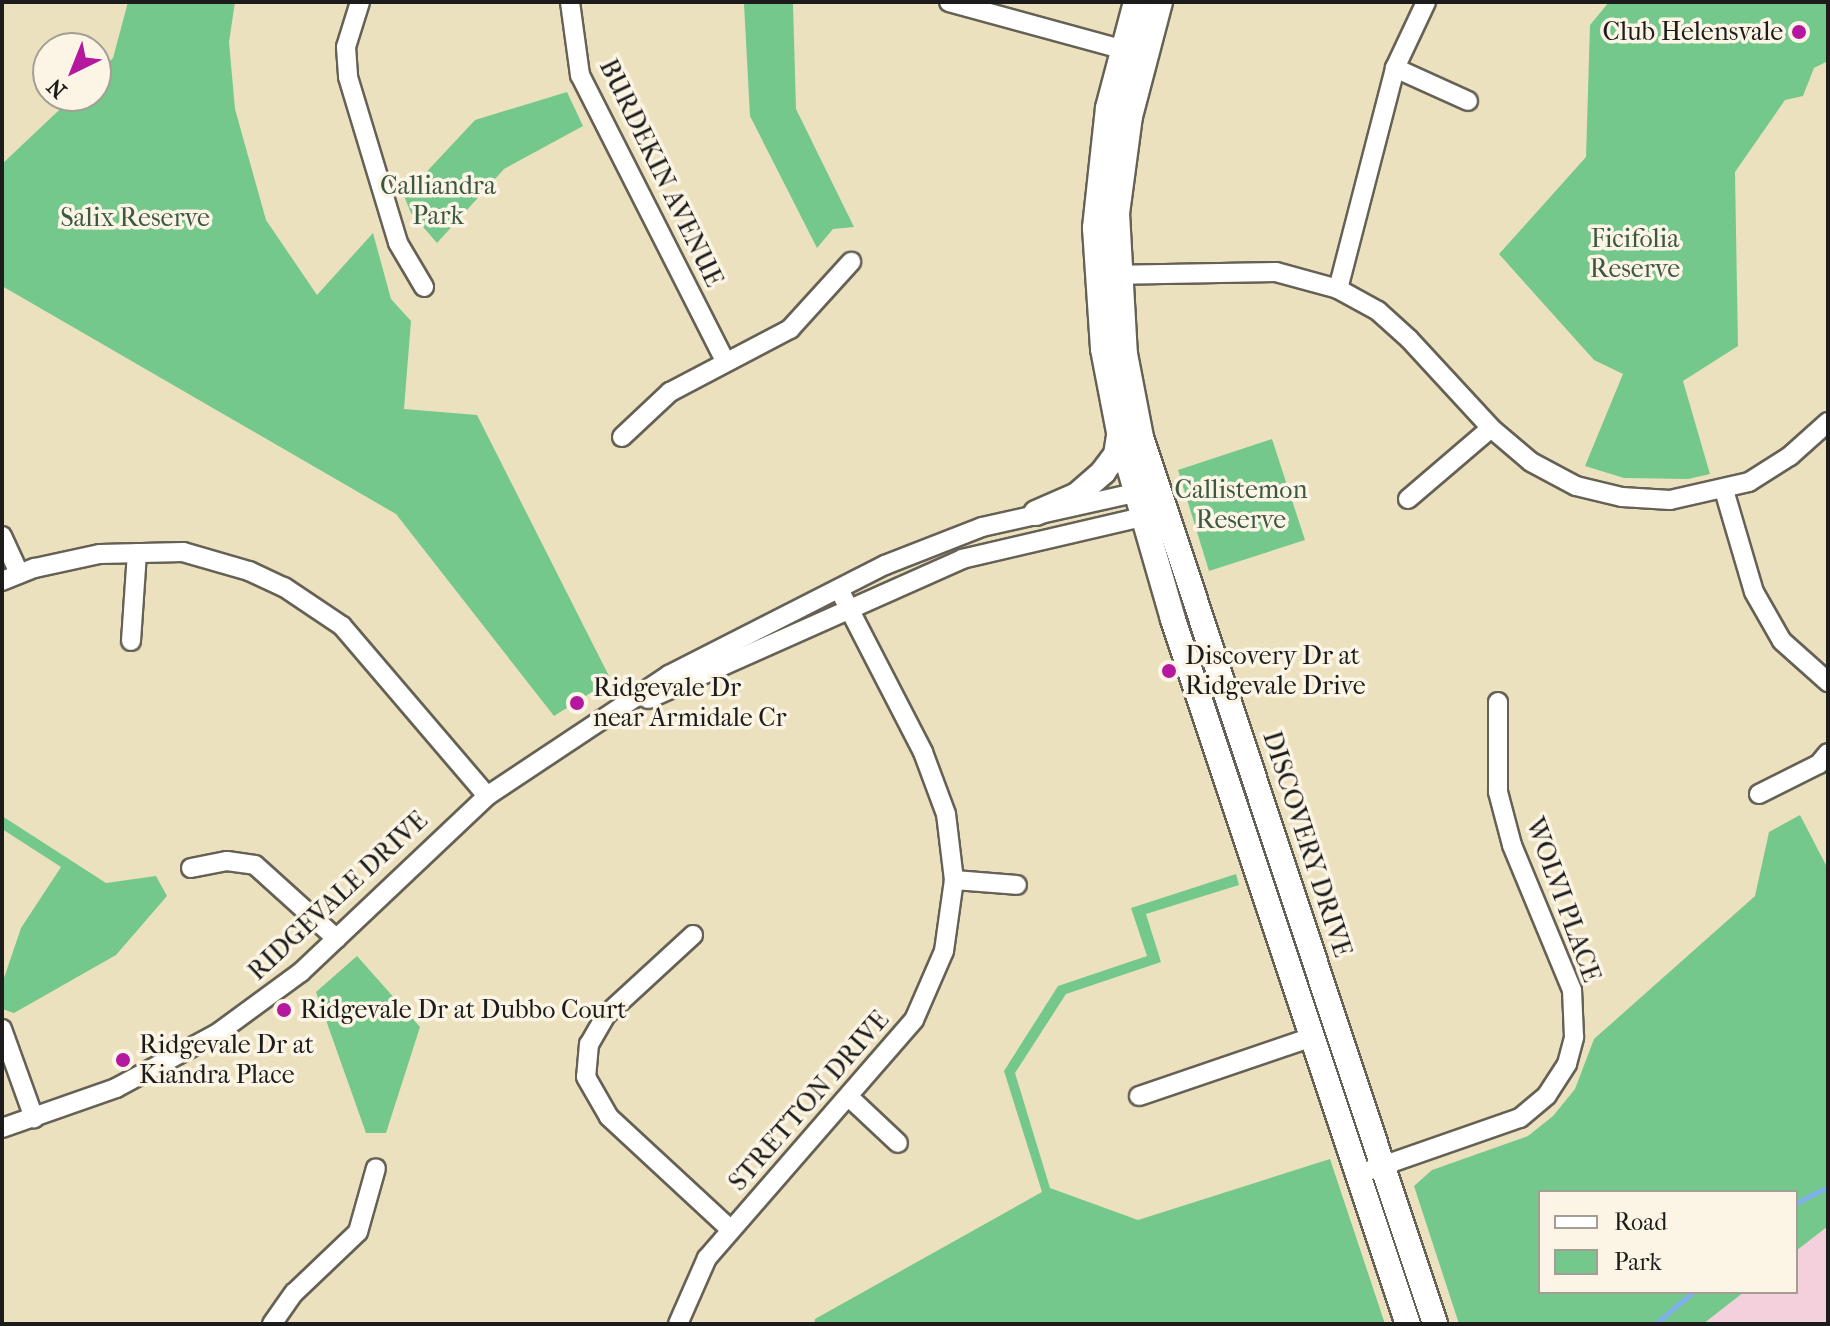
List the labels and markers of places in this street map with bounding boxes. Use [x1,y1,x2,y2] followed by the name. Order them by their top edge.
[1602,16,1783,48] place label: Club Helensvale
[1790,23,1808,41] marker: Club Helensvale
[1185,640,1366,702] place label: Discovery Dr at Ridgevale Drive
[1160,662,1178,680] marker: Discovery Dr at Ridgevale Drive
[593,672,787,734] place label: Ridgevale Dr near Armidale Cr
[568,694,586,712] marker: Ridgevale Dr near Armidale Cr
[300,994,627,1026] place label: Ridgevale Dr at Dubbo Court
[275,1001,293,1019] marker: Ridgevale Dr at Dubbo Court
[139,1029,314,1090] place label: Ridgevale Dr at Kiandra Place
[114,1051,132,1069] marker: Ridgevale Dr at Kiandra Place

